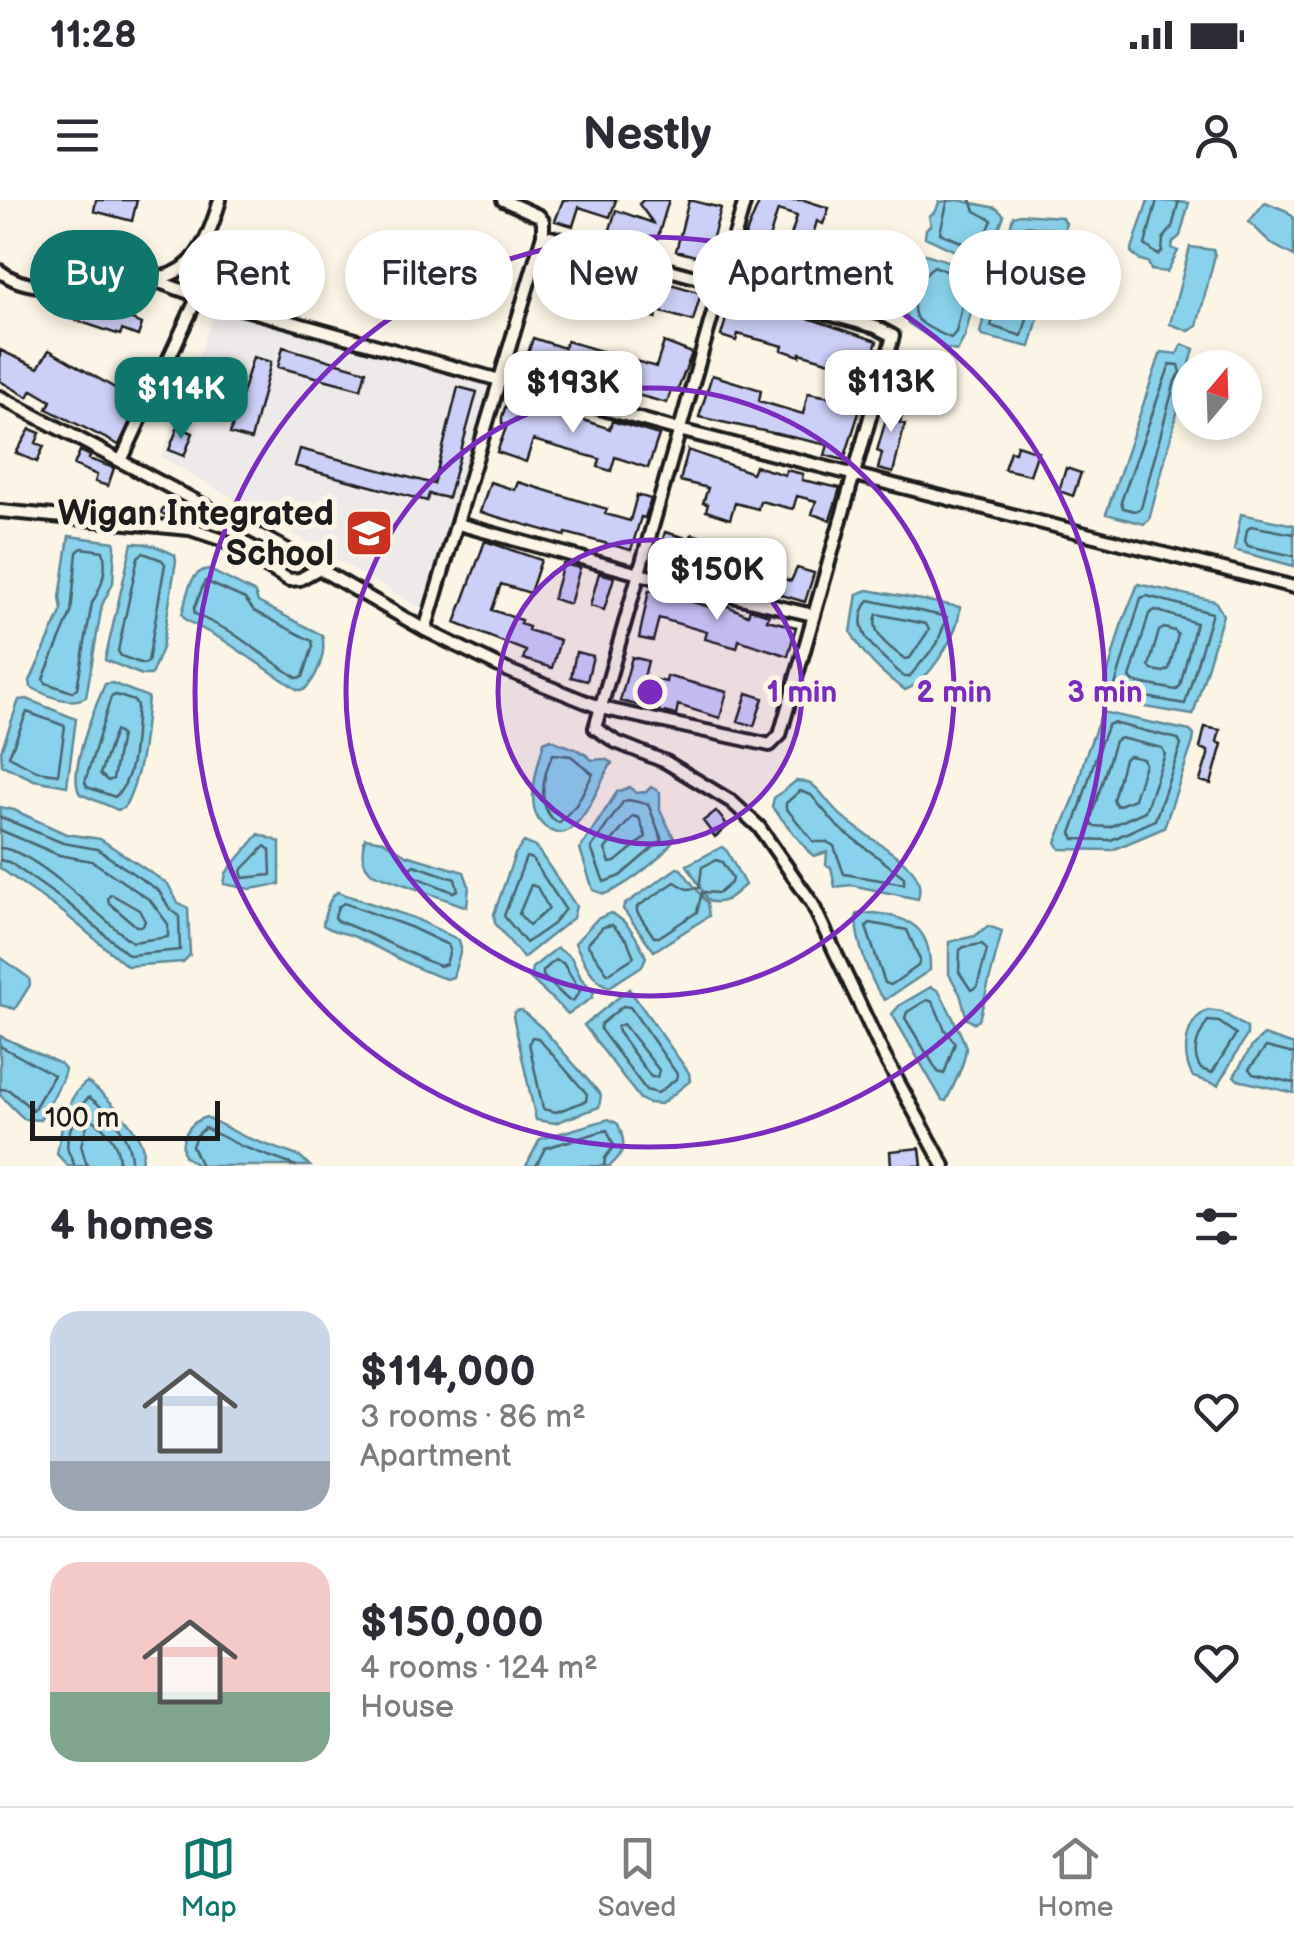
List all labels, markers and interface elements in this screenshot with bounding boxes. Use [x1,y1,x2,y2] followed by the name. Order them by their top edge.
[50,13,137,58] text: 11:28
[50,108,105,163] icon: menu
[583,108,711,163] text: Nestly
[1189,108,1244,163] icon: person
[30,230,159,320] chip: Buy
[179,230,325,320] chip: Rent
[345,230,513,320] chip: Filters
[533,230,673,320] chip: New
[693,230,929,320] chip: Apartment
[949,230,1121,320] chip: House
[821,350,961,435] pin: $113K
[1172,350,1262,440] north arrow
[1172,350,1262,440] map controls
[503,351,643,436] pin: $193K
[111,357,251,442] pin: $114K
[847,363,935,402] text: $113K
[526,364,620,403] text: $193K
[137,370,225,409] text: $114K
[58,493,334,576] place label: Wigan Integrated School
[343,507,395,559] school or university icon: Wigan Integrated School
[647,538,787,623] pin: $150K
[670,551,764,590] text: $150K
[632,674,668,710] centre of rings
[767,675,837,711] text: 1 min
[916,675,992,711] text: 2 min
[1067,675,1143,711] text: 3 min
[30,1096,220,1140] scale bar
[45,1102,119,1135] text: 100 m
[1189,1199,1244,1254] icon: filters
[50,1201,214,1252] text: 4 homes
[360,1347,536,1398] text: $114,000
[130,1351,250,1471] icon: home
[1189,1384,1244,1439] icon: heart
[360,1398,586,1437] text: 3 rooms · 86 m²
[360,1437,511,1476] text: Apartment
[360,1598,544,1649] text: $150,000
[130,1602,250,1722] icon: home
[1189,1635,1244,1690] icon: heart
[360,1649,598,1688] text: 4 rooms · 124 m²
[360,1688,454,1727] text: House
[181,1831,237,1924] tab: Map
[598,1831,676,1924] tab: Saved
[1037,1831,1113,1924] tab: Home

